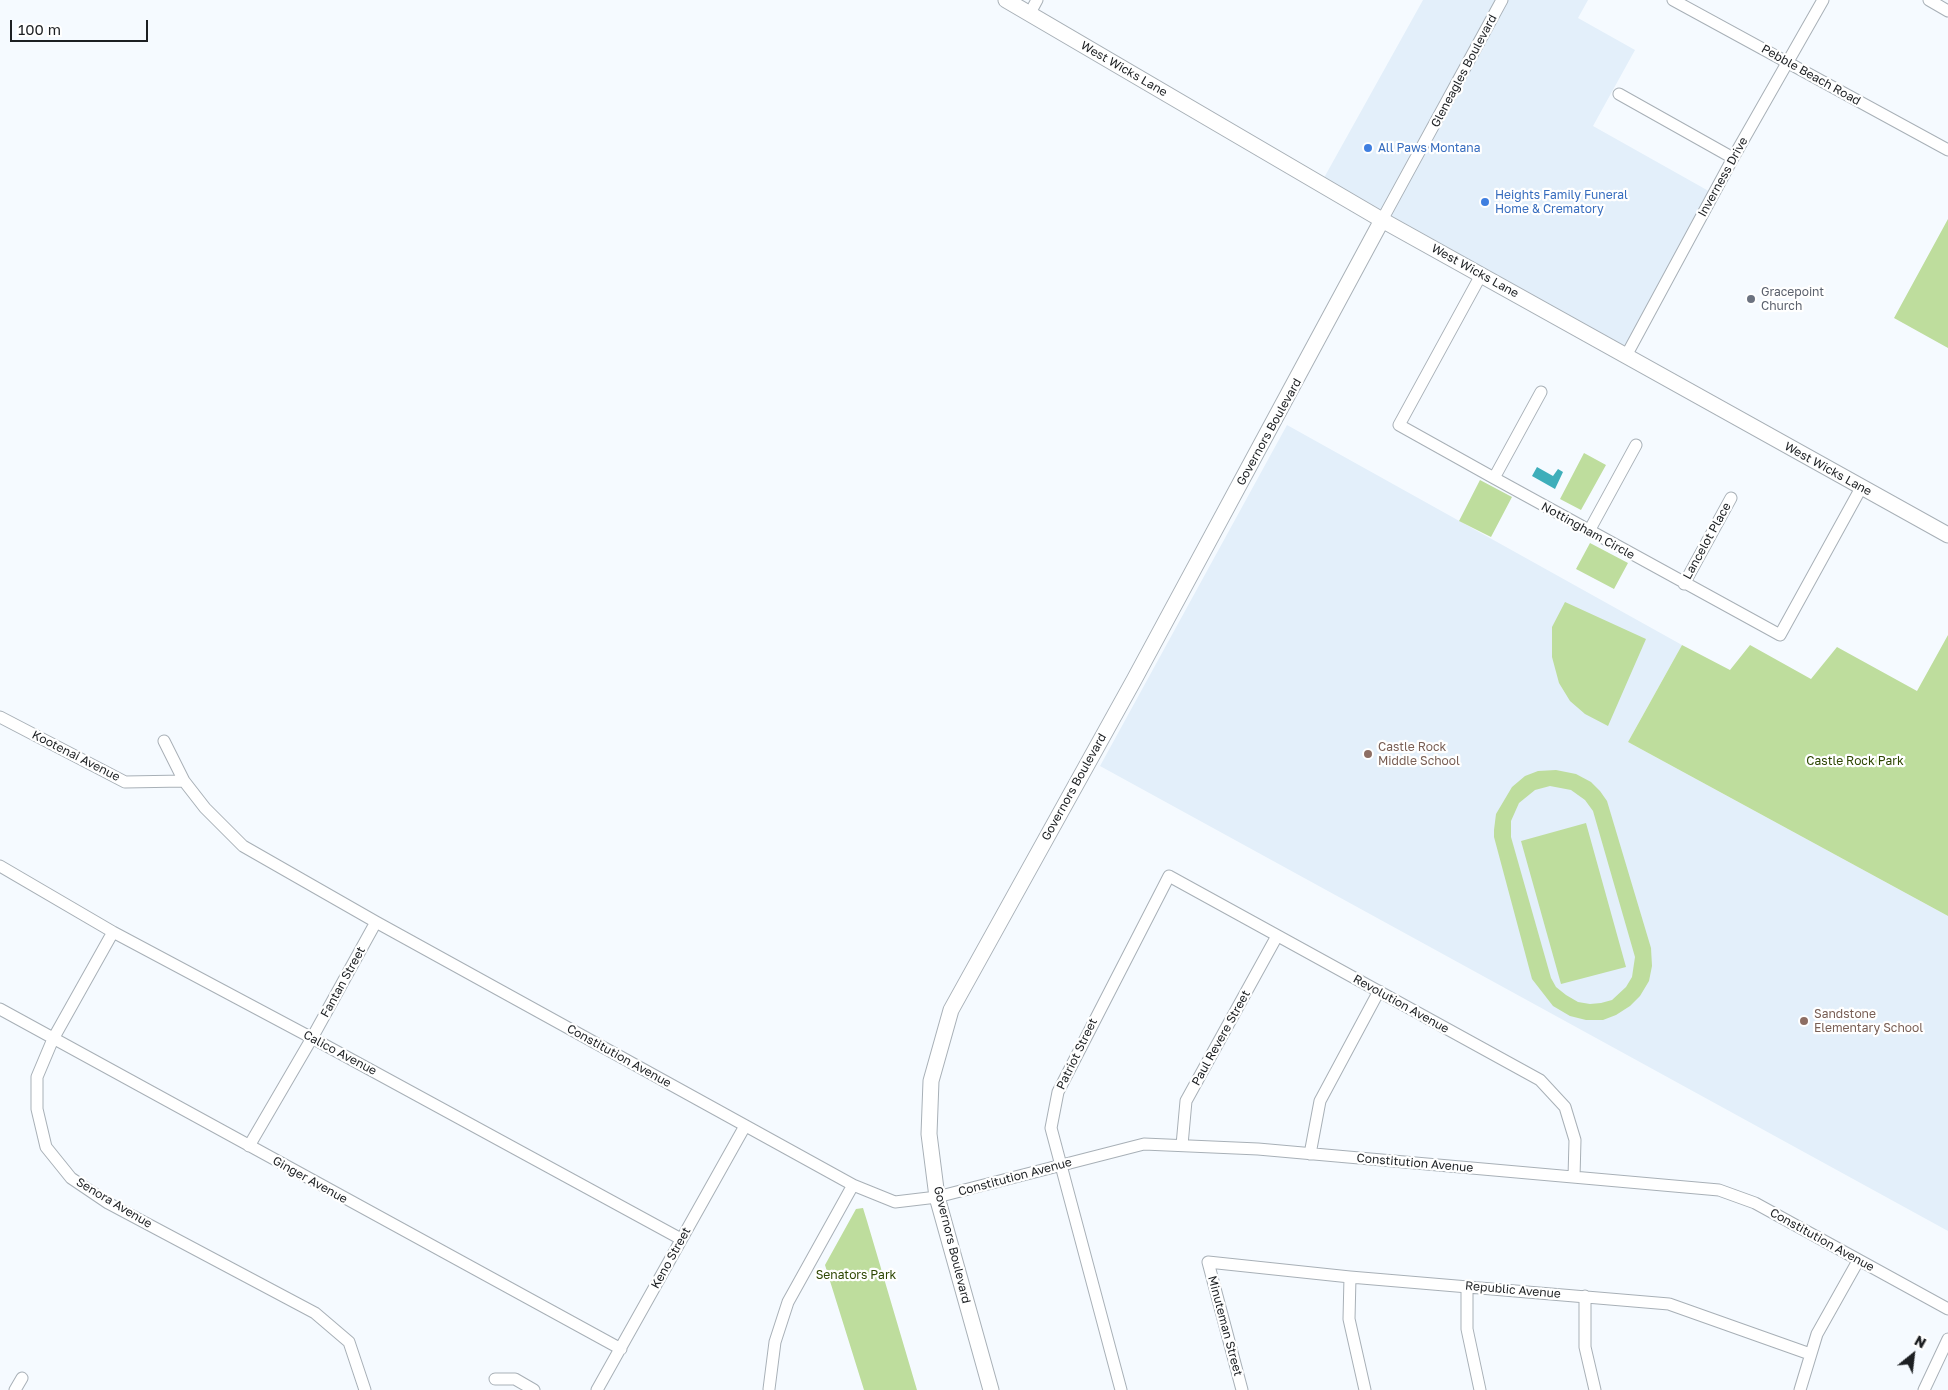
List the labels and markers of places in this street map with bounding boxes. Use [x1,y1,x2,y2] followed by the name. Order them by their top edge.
[1378,141,1480,155] place label: All Paws Montana
[1362,142,1374,154] marker: All Paws Montana
[1495,188,1628,216] place label: Heights Family Funeral Home & Crematory
[1479,196,1491,208] marker: Heights Family Funeral Home & Crematory
[1761,285,1824,313] place label: Gracepoint Church
[1745,293,1757,305] marker: Gracepoint Church
[1378,740,1460,768] place label: Castle Rock Middle School
[1362,748,1374,760] marker: Castle Rock Middle School
[1814,1007,1923,1035] place label: Sandstone Elementary School
[1798,1015,1810,1027] marker: Sandstone Elementary School

